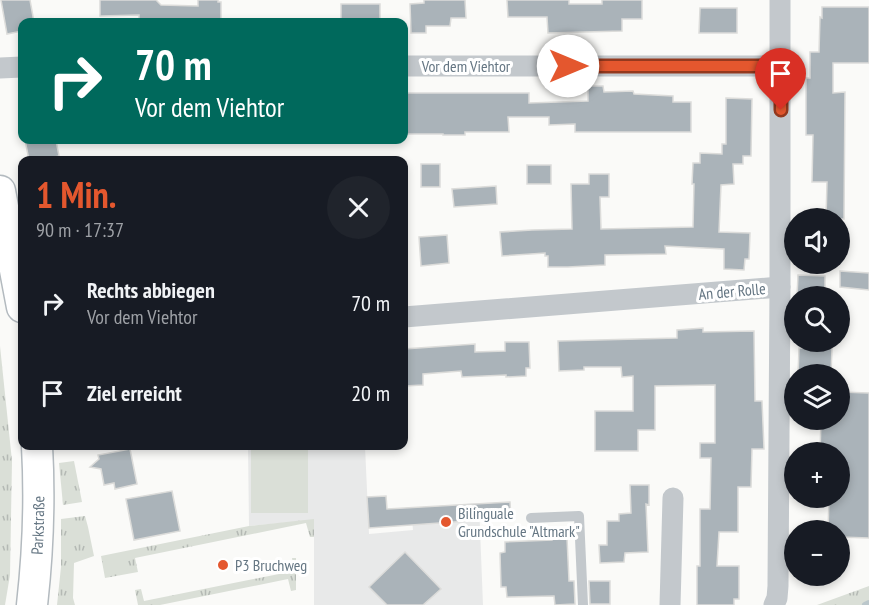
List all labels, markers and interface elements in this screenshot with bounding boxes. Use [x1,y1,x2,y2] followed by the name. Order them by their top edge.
[536,34,600,98] position arrow
[135,37,212,92] text: 70 m
[36,42,114,120] icon: right
[755,48,806,110] pin
[421,56,511,76] street label: Vor dem Viehtor
[764,57,797,90] icon: arrive
[135,90,284,124] text: Vor dem Viehtor
[36,171,116,218] text: 1 Min.
[327,176,390,239] button: close
[784,208,850,586] map controls
[784,208,850,274] button: sound
[36,217,124,243] text: 90 m · 17:37
[87,276,215,304] text: Rechts abbiegen
[698,278,766,304] street label: An der Rolle
[784,286,850,352] button: search
[36,287,69,320] icon: right
[351,289,390,317] text: 70 m
[87,304,197,330] text: Vor dem Viehtor
[784,364,850,430] button: layers
[36,377,69,410] icon: arrive
[87,379,182,407] text: Ziel erreicht
[351,379,390,407] text: 20 m
[784,442,850,508] button: +
[26,496,48,555] street label: Parkstraße
[458,503,580,541] place label: Bilinguale Grundschule "Altmark"
[439,515,453,529] marker: Bilinguale Grundschule "Altmark"
[784,520,850,586] button: −
[235,555,307,575] place label: P3 Bruchweg
[216,558,230,572] marker: P3 Bruchweg

